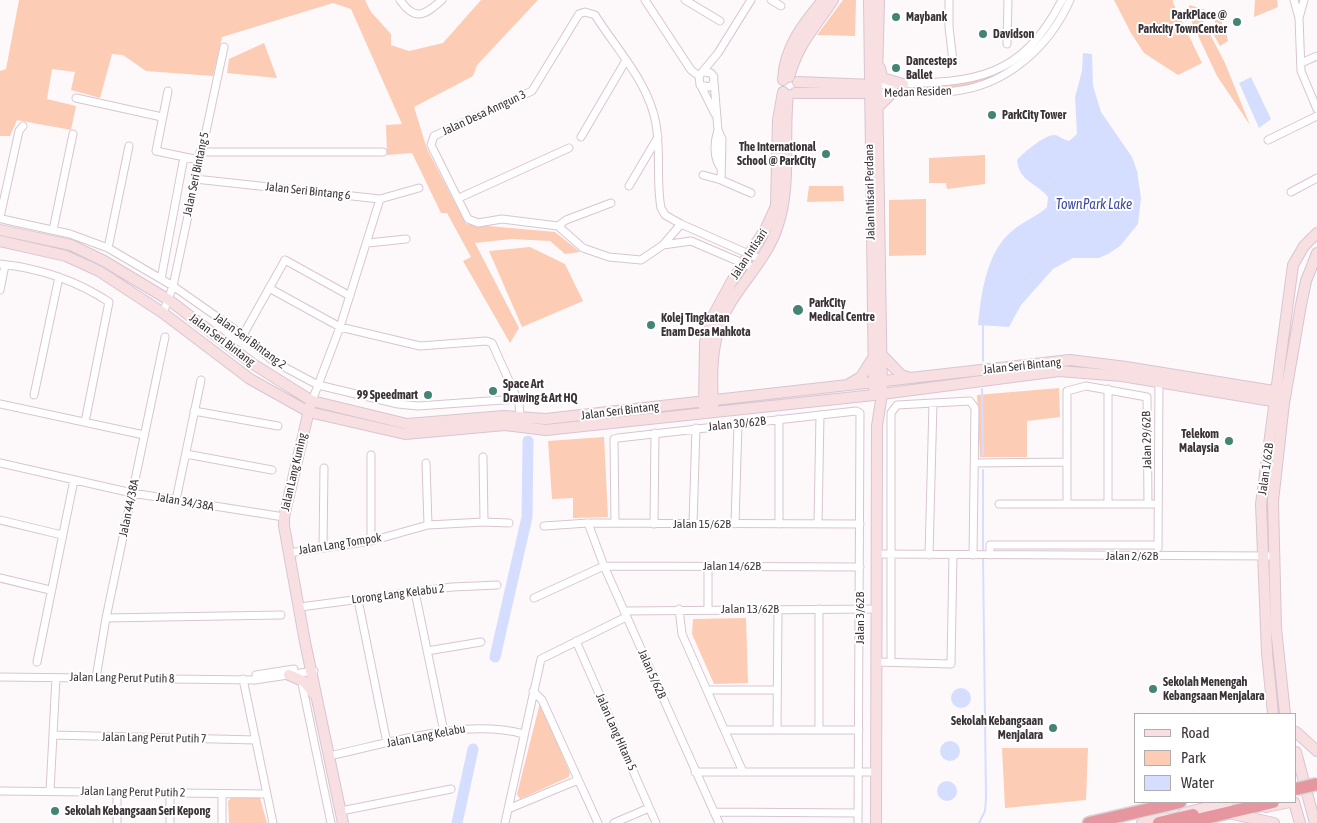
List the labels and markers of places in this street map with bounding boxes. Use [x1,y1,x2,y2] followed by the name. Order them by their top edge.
[1138,8,1227,36] place label: ParkPlace @ Parkcity TownCenter
[906,10,947,24] place label: Maybank
[890,11,902,23] marker: Maybank
[1231,16,1243,28] marker: ParkPlace @ Parkcity TownCenter
[993,27,1034,41] place label: Davidson
[977,28,989,40] marker: Davidson
[906,54,957,82] place label: Dancesteps Ballet
[890,62,902,74] marker: Dancesteps Ballet
[1002,108,1066,122] place label: ParkCity Tower
[986,109,998,121] marker: ParkCity Tower
[737,140,816,168] place label: The International School @ ParkCity
[820,148,832,160] marker: The International School @ ParkCity
[809,296,875,324] place label: ParkCity Medical Centre
[791,303,805,317] marker: ParkCity Medical Centre
[661,311,751,339] place label: Kolej Tingkatan Enam Desa Mahkota
[645,319,657,331] marker: Kolej Tingkatan Enam Desa Mahkota
[503,377,577,405] place label: Space Art Drawing & Art HQ
[487,385,499,397] marker: Space Art Drawing & Art HQ
[357,388,418,402] place label: 99 Speedmart
[422,389,434,401] marker: 99 Speedmart
[1179,427,1219,455] place label: Telekom Malaysia
[1223,435,1235,447] marker: Telekom Malaysia
[1163,675,1264,703] place label: Sekolah Menengah Kebangsaan Menjalara
[1147,683,1159,695] marker: Sekolah Menengah Kebangsaan Menjalara
[951,714,1043,742] place label: Sekolah Kebangsaan Menjalara
[1047,722,1059,734] marker: Sekolah Kebangsaan Menjalara
[65,804,210,818] place label: Sekolah Kebangsaan Seri Kepong
[49,805,61,817] marker: Sekolah Kebangsaan Seri Kepong

